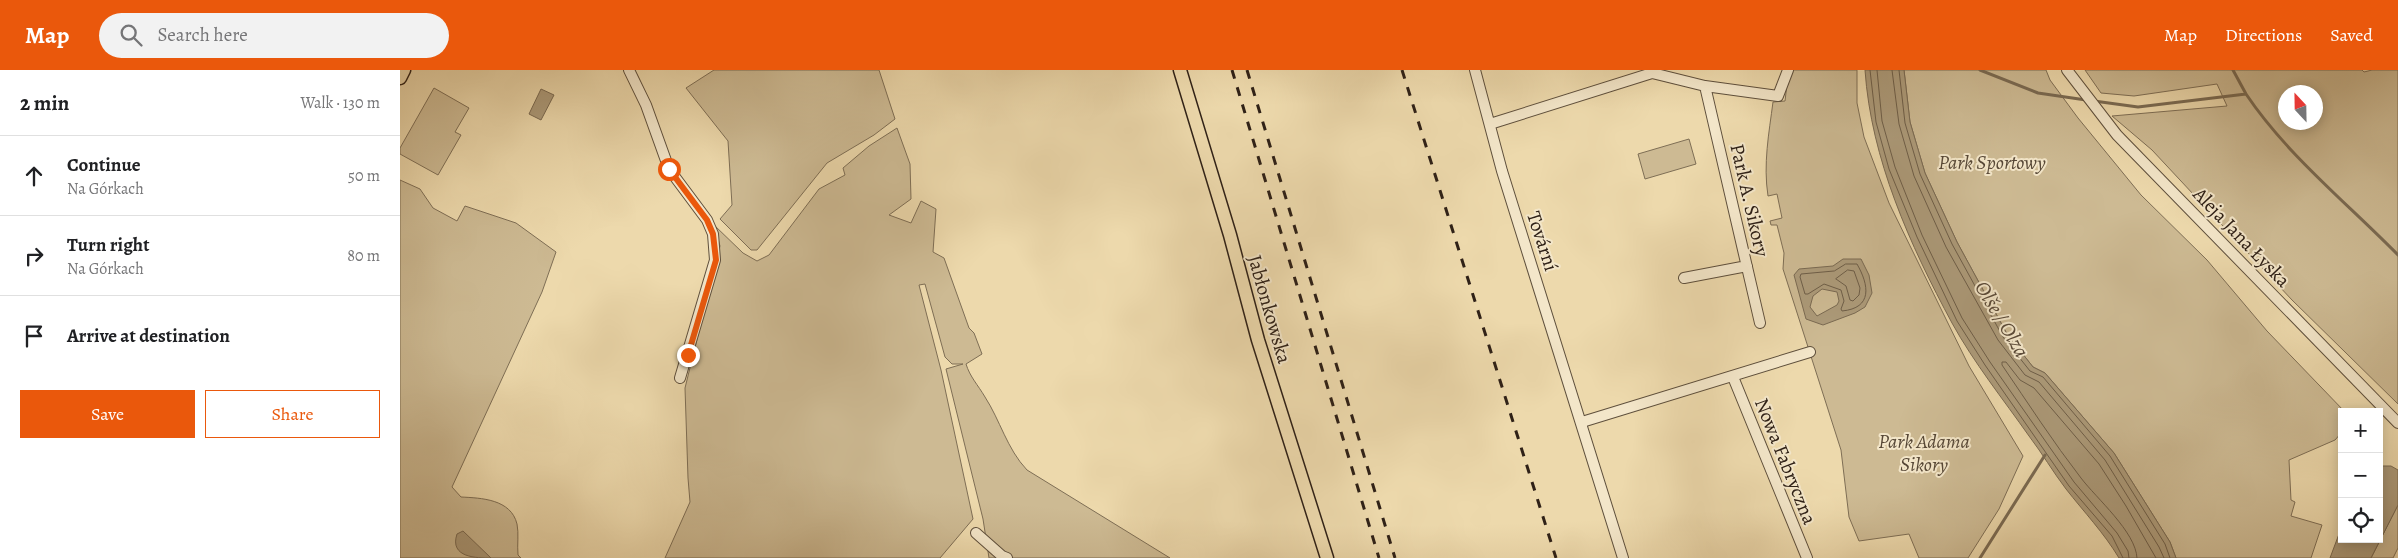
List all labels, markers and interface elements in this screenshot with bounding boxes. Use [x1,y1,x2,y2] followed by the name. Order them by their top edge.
[99,13,449,58] search box
[25,19,69,51] text: Map
[117,21,145,49] icon: search
[157,22,248,48] text: Search here
[2164,23,2197,47] text: Map
[2225,23,2302,47] text: Directions
[2330,23,2373,47] text: Saved
[2278,85,2323,130] north arrow
[20,89,69,117] text: 2 min
[300,92,380,114] text: Walk · 130 m
[1723,141,1776,260] street label: Park A. Sikory
[1938,149,2046,176] park label: Park Sportowy
[67,152,141,178] text: Continue
[658,158,681,181] route start
[20,162,48,190] icon: ahead
[348,165,380,187] text: 50 m
[67,178,144,200] text: Na Górkach
[2186,181,2297,294] street label: Aleja Jana Łyska
[1520,208,1565,275] street label: Tovární
[67,232,149,258] text: Turn right
[20,242,48,270] icon: right
[347,245,380,267] text: 80 m
[1241,252,1298,367] street label: Jabłonkowska
[67,258,144,280] text: Na Górkach
[1968,275,2036,363] water label: Olše / Olza
[20,322,48,350] icon: arrive
[67,323,230,349] text: Arrive at destination
[677,344,700,367] route end
[20,390,195,438] button: Save
[205,390,380,438] button: Share
[1748,394,1823,529] street label: Nowa Fabryczna
[2338,408,2383,543] map controls
[2338,408,2383,453] button: +
[1878,428,1970,478] park label: Park Adama Sikory
[2338,453,2383,498] button: −
[2338,498,2383,543] button: locate

